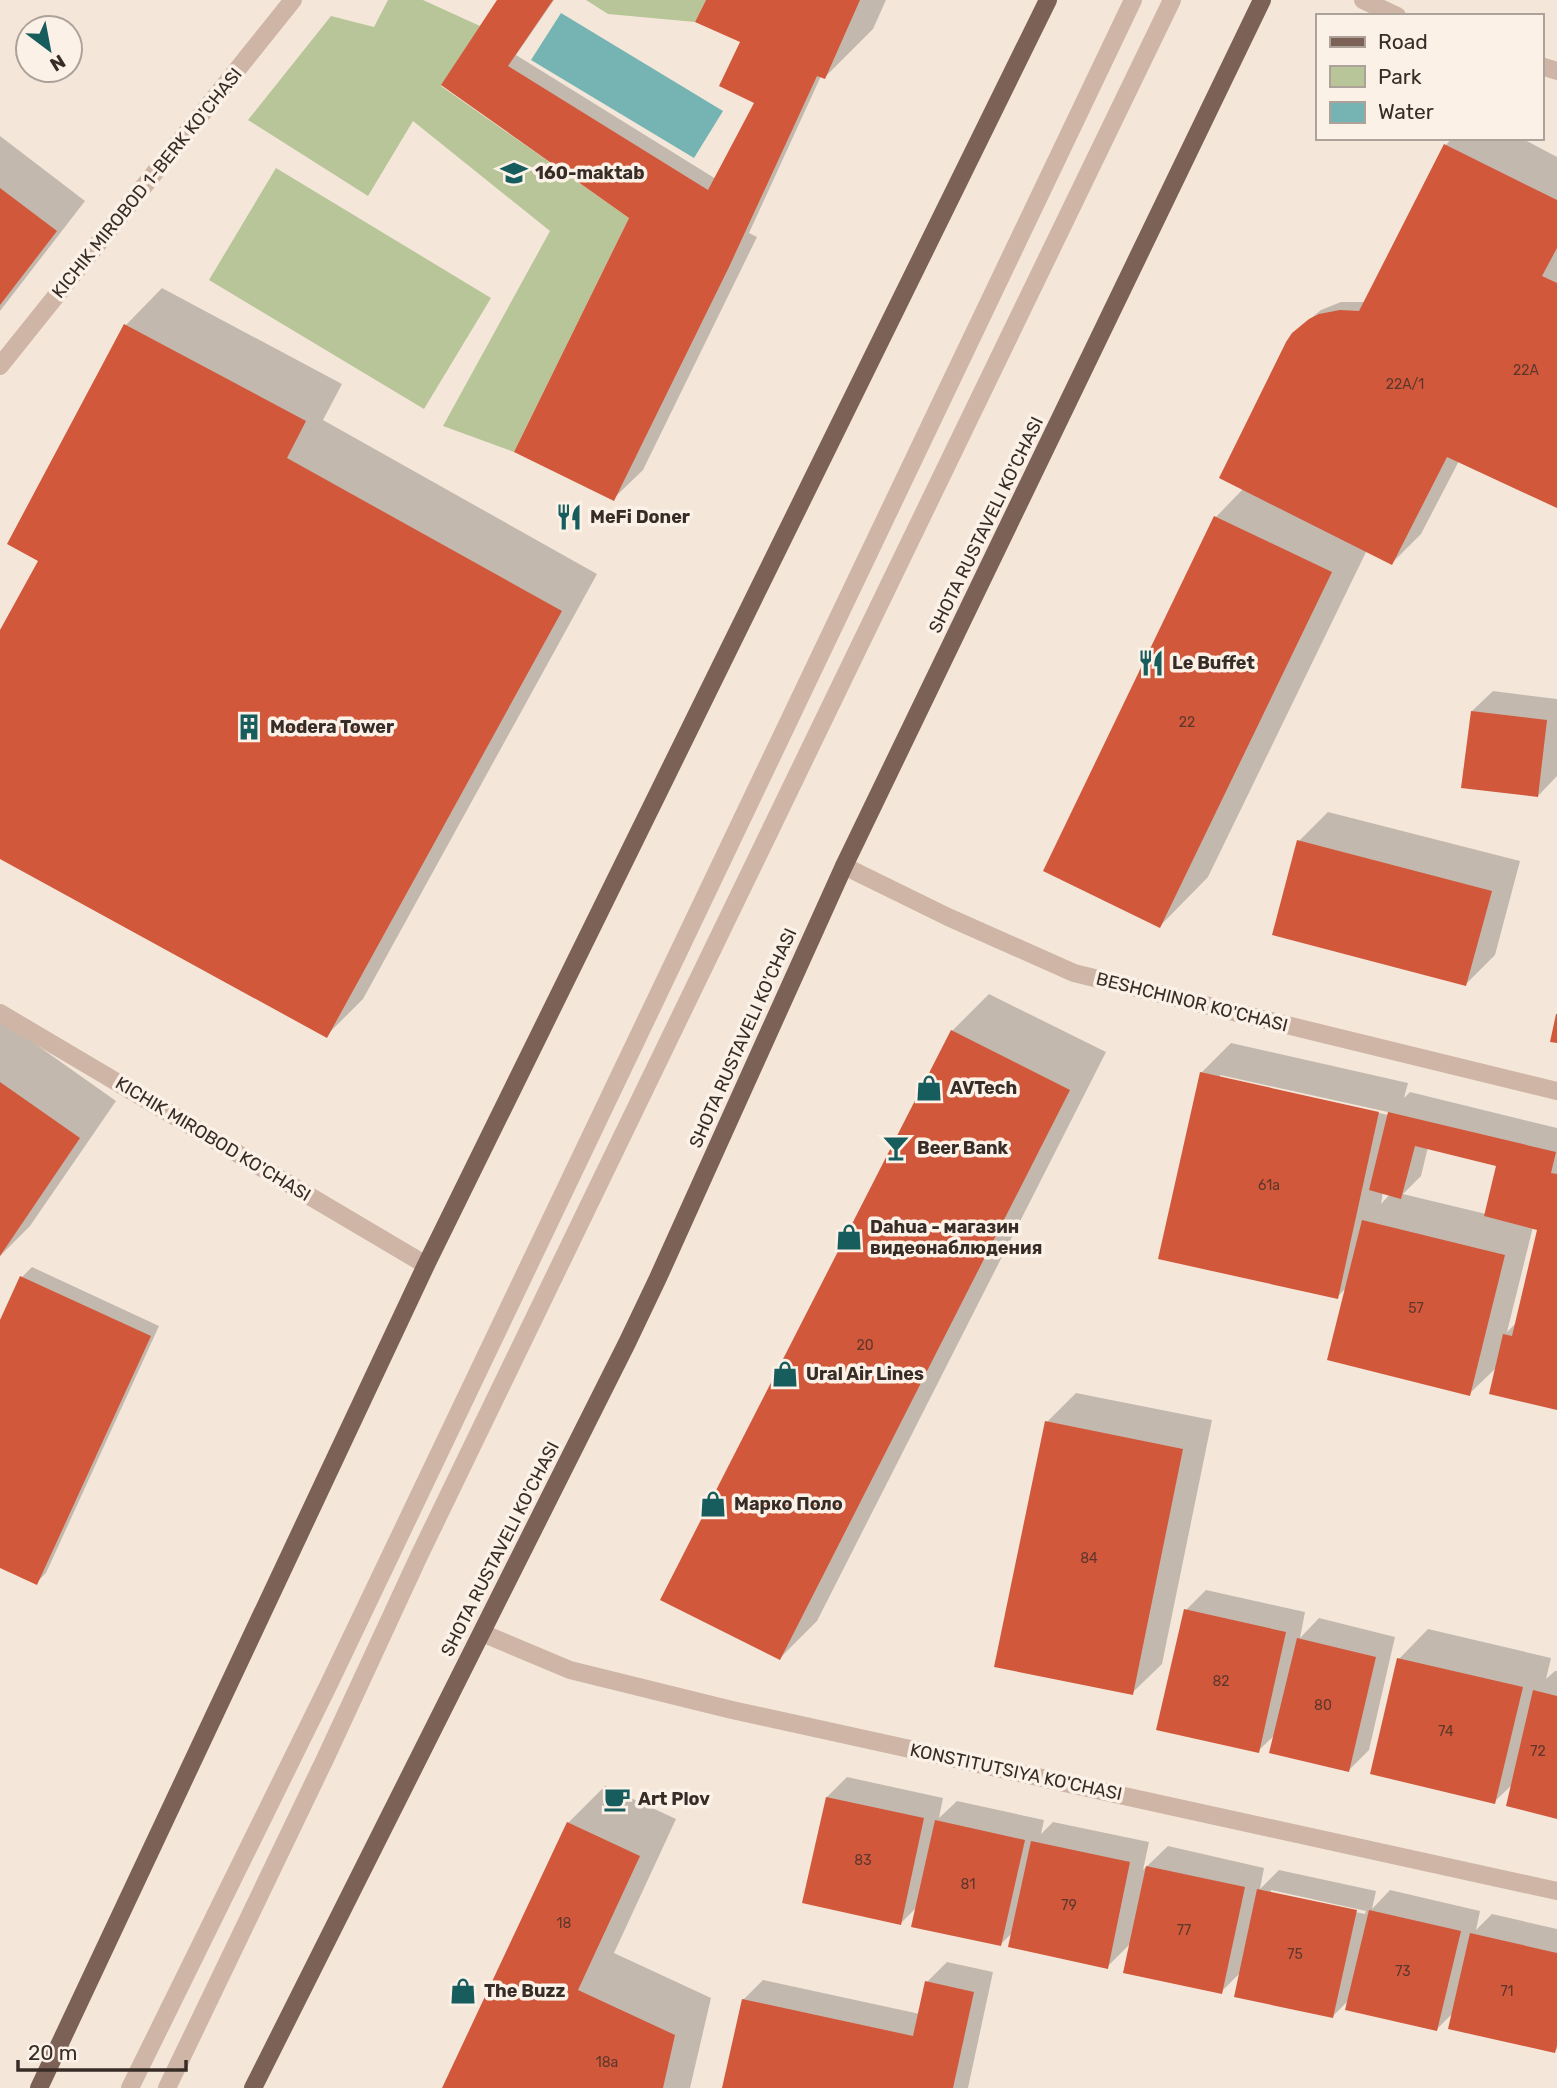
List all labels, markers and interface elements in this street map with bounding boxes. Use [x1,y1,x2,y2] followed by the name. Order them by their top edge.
[14,14,84,84] north arrow
[1316,14,1543,140] legend
[1378,29,1428,54] text: Road
[46,50,70,76] text: N
[47,63,247,303] street label: KICHIK MIROBOD 1-BERK KO'CHASI
[1378,64,1422,89] text: Park
[1378,99,1434,124] text: Water
[499,158,529,188] school or university icon: 160-maktab
[535,162,645,184] place label: 160-maktab
[1513,362,1540,379] house number: 22A
[1386,376,1424,393] house number: 22А/1
[924,413,1048,637] street label: SHOTA RUSTAVELI KO'CHASI
[554,502,584,532] restaurant icon: MeFi Doner
[590,506,690,528] place label: MeFi Doner
[1136,648,1166,678] restaurant icon: Le Buffet
[1172,652,1255,674] place label: Le Buffet
[234,712,264,742] building icon: Modera Tower
[1179,714,1195,731] house number: 22
[270,716,394,738] place label: Modera Tower
[685,925,801,1151] street label: SHOTA RUSTAVELI KO'CHASI
[1094,968,1290,1036] street label: BESHCHINOR KO'CHASI
[111,1072,315,1206] street label: KICHIK MIROBOD KO'CHASI
[914,1073,944,1103] shop icon: AVTech
[950,1077,1017,1099] place label: AVTech
[881,1133,911,1163] bar icon: Beer Bank
[917,1137,1009,1159] place label: Beer Bank
[1258,1177,1280,1194] house number: 61a
[870,1216,1042,1259] place label: Dahua - магазин видеонаблюдения
[834,1222,864,1252] shop icon: Dahua - магазин видеонаблюдения
[1408,1300,1424,1317] house number: 57
[856,1337,874,1354] house number: 20
[770,1359,800,1389] shop icon: Ural Air Lines
[806,1363,924,1385] place label: Ural Air Lines
[436,1438,564,1660] street label: SHOTA RUSTAVELI KO'CHASI
[698,1489,728,1519] shop icon: Марко Поло
[734,1493,843,1515] place label: Марко Поло
[1080,1550,1098,1567] house number: 84
[1212,1673,1230,1690] house number: 82
[1314,1697,1332,1714] house number: 80
[1438,1723,1454,1740] house number: 74
[908,1739,1124,1805] street label: KONSTITUTSIYA KO'CHASI
[1530,1743,1546,1760] house number: 72
[602,1784,632,1814] cafe icon: Art Plov
[638,1788,710,1810] place label: Art Plov
[854,1852,872,1869] house number: 83
[961,1876,975,1893] house number: 81
[1061,1897,1077,1914] house number: 79
[557,1915,572,1932] house number: 18
[1177,1922,1191,1939] house number: 77
[1287,1946,1303,1963] house number: 75
[1395,1963,1411,1980] house number: 73
[448,1976,478,2006] shop icon: The Buzz
[484,1980,565,2002] place label: The Buzz
[1500,1983,1514,2000] house number: 71
[18,2028,186,2072] scale bar
[28,2040,77,2065] text: 20 m
[596,2054,618,2071] house number: 18a

